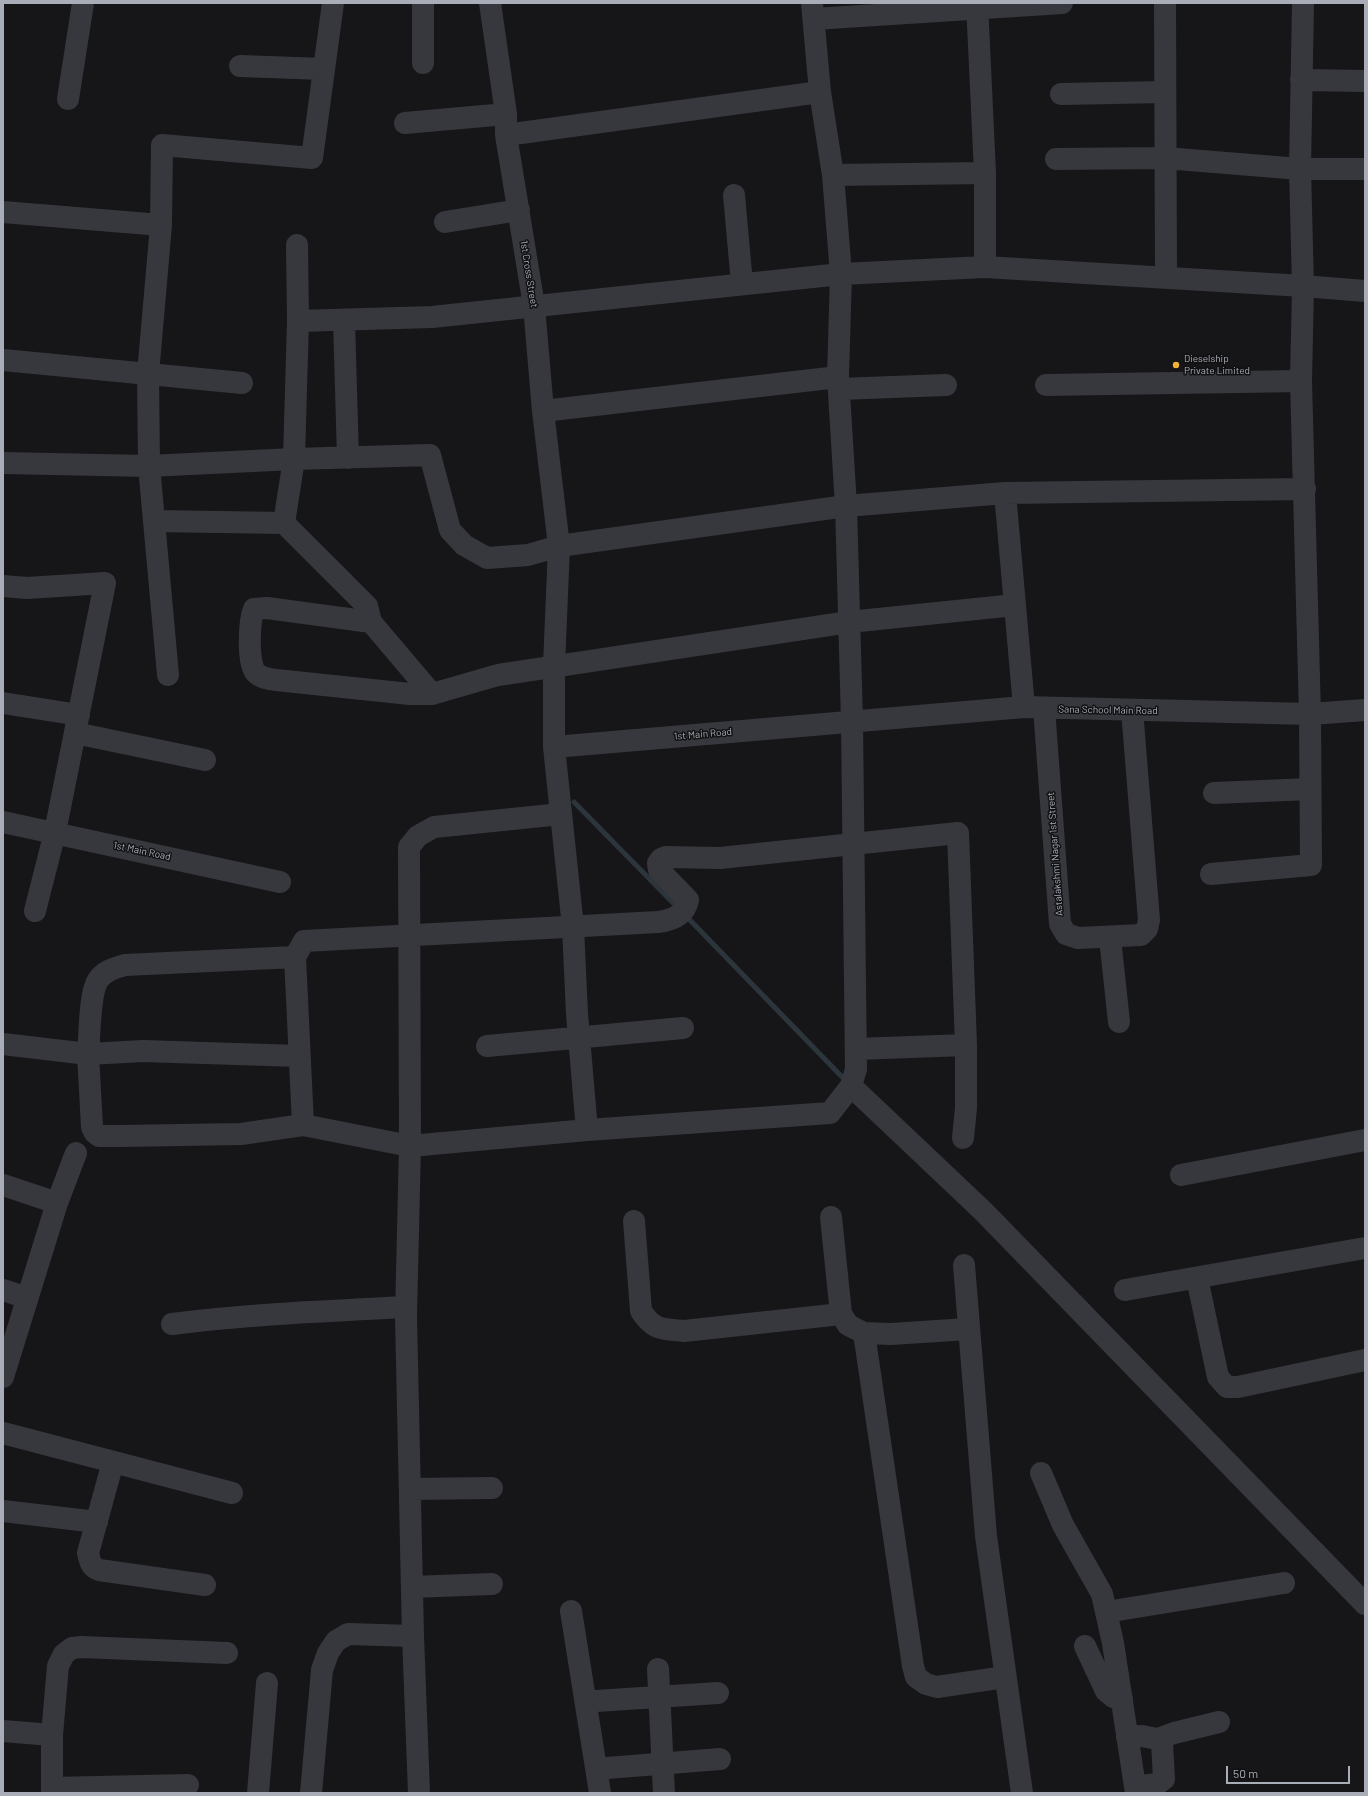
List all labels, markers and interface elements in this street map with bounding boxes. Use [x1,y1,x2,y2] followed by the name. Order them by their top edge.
[518,240,540,308] street label: 1st Cross Street
[1184,353,1250,376] place label: Dieselship Private Limited
[1171,360,1181,370] marker: Dieselship Private Limited
[1058,703,1158,717] street label: Sana School Main Road
[673,725,733,743] street label: 1st Main Road
[1045,792,1065,916] street label: Astalakshmi Nagar 1st Street
[112,839,172,863] street label: 1st Main Road
[1228,1758,1352,1784] scale bar
[1233,1766,1258,1780] text: 50 m

